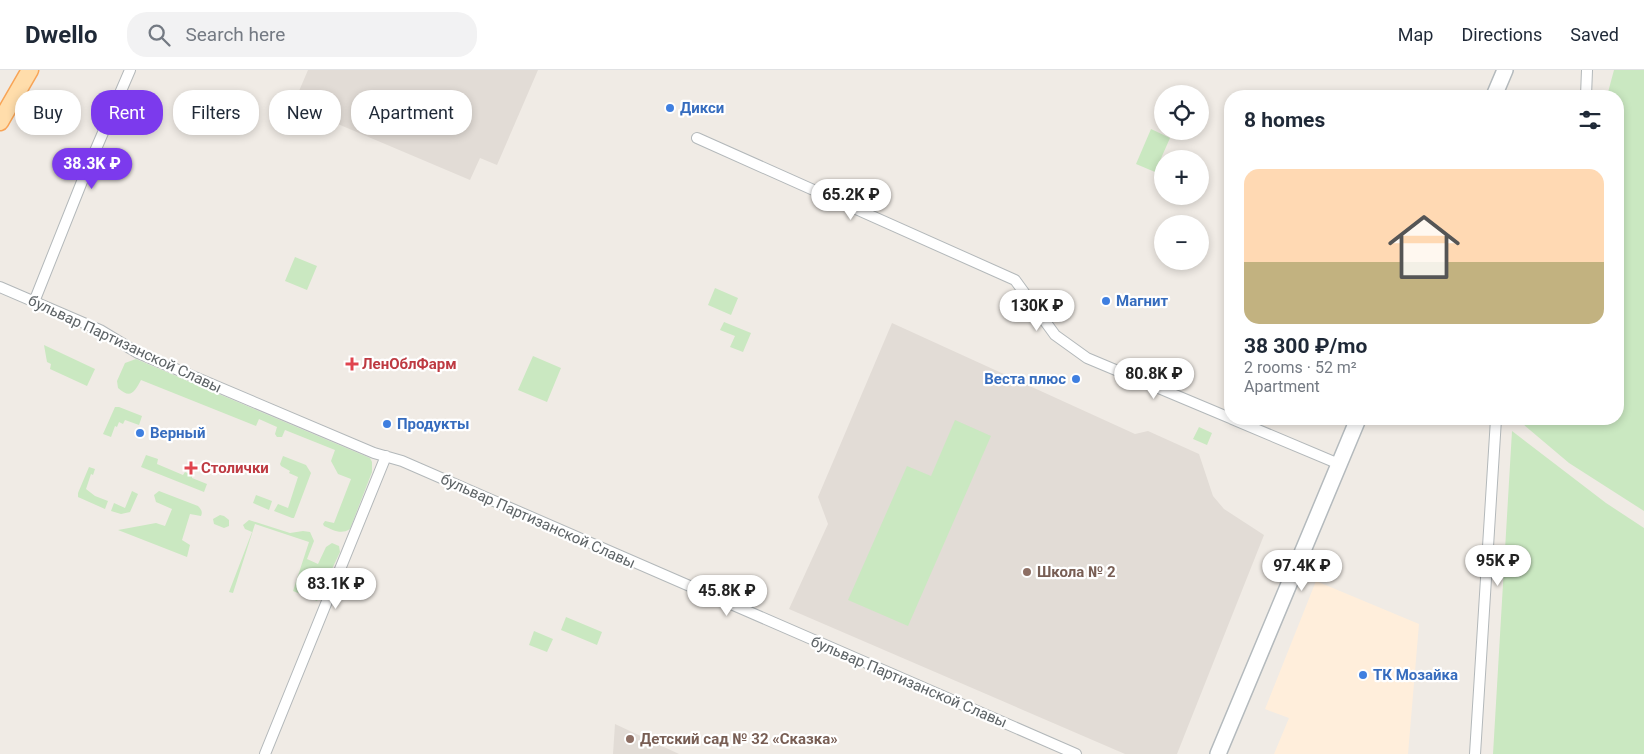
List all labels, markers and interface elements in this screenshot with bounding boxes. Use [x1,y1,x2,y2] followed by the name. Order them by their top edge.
[127,12,477,57] search box
[25,21,97,49] text: Dwello
[145,21,173,49] icon: search
[185,23,285,46] text: Search here
[1398,24,1433,45] text: Map
[1461,24,1542,45] text: Directions
[1570,24,1619,45] text: Saved
[1154,85,1209,270] map controls
[1154,85,1209,140] button: locate
[15,90,81,135] chip: Buy
[91,90,163,135] chip: Rent
[173,90,259,135] chip: Filters
[269,90,341,135] chip: New
[351,90,472,135] chip: Apartment
[680,99,724,117] place label: Дикси
[664,102,676,114] marker: Дикси
[1576,106,1604,134] icon: filters
[1244,108,1325,132] text: 8 homes
[46,148,138,190] pin: 38.3K ₽
[1154,150,1209,205] button: +
[63,154,121,173] text: 38.3K ₽
[805,178,897,221] pin: 65.2K ₽
[822,185,880,204] text: 65.2K ₽
[1379,202,1469,292] icon: home
[1154,215,1209,270] button: −
[996,290,1078,332] pin: 130K ₽
[25,291,225,397] street label: бульвар Партизанской Славы
[1116,292,1168,310] place label: Магнит
[1100,295,1112,307] marker: Магнит
[1011,296,1063,315] text: 130K ₽
[1244,334,1367,358] text: 38 300 ₽/mo
[362,355,457,373] place label: ЛенОблФарм
[346,358,358,370] marker: ЛенОблФарм
[1108,358,1200,400] pin: 80.8K ₽
[1244,358,1357,377] text: 2 rooms · 52 m²
[1125,364,1183,383] text: 80.8K ₽
[984,370,1066,388] place label: Веста плюс
[1070,373,1082,385] marker: Веста плюс
[1244,377,1320,396] text: Apartment
[397,415,470,433] place label: Продукты
[381,418,393,430] marker: Продукты
[150,424,206,442] place label: Верный
[134,427,146,439] marker: Верный
[201,459,269,477] place label: Столички
[185,462,197,474] marker: Столички
[438,470,638,572] street label: бульвар Партизанской Славы
[1463,544,1533,587] pin: 95K ₽
[1256,550,1348,592] pin: 97.4K ₽
[1476,551,1520,570] text: 95K ₽
[1273,556,1331,575] text: 97.4K ₽
[1037,563,1116,581] place label: Школа № 2
[1021,566,1033,578] marker: Школа № 2
[290,568,382,610] pin: 83.1K ₽
[307,574,365,593] text: 83.1K ₽
[681,574,773,617] pin: 45.8K ₽
[698,581,756,600] text: 45.8K ₽
[808,632,1010,732] street label: бульвар Партизанской Славы
[1373,666,1458,684] place label: ТК Мозайка
[1357,669,1369,681] marker: ТК Мозайка
[640,730,838,748] place label: Детский сад № 32 «Сказка»
[624,733,636,745] marker: Детский сад № 32 «Сказка»

